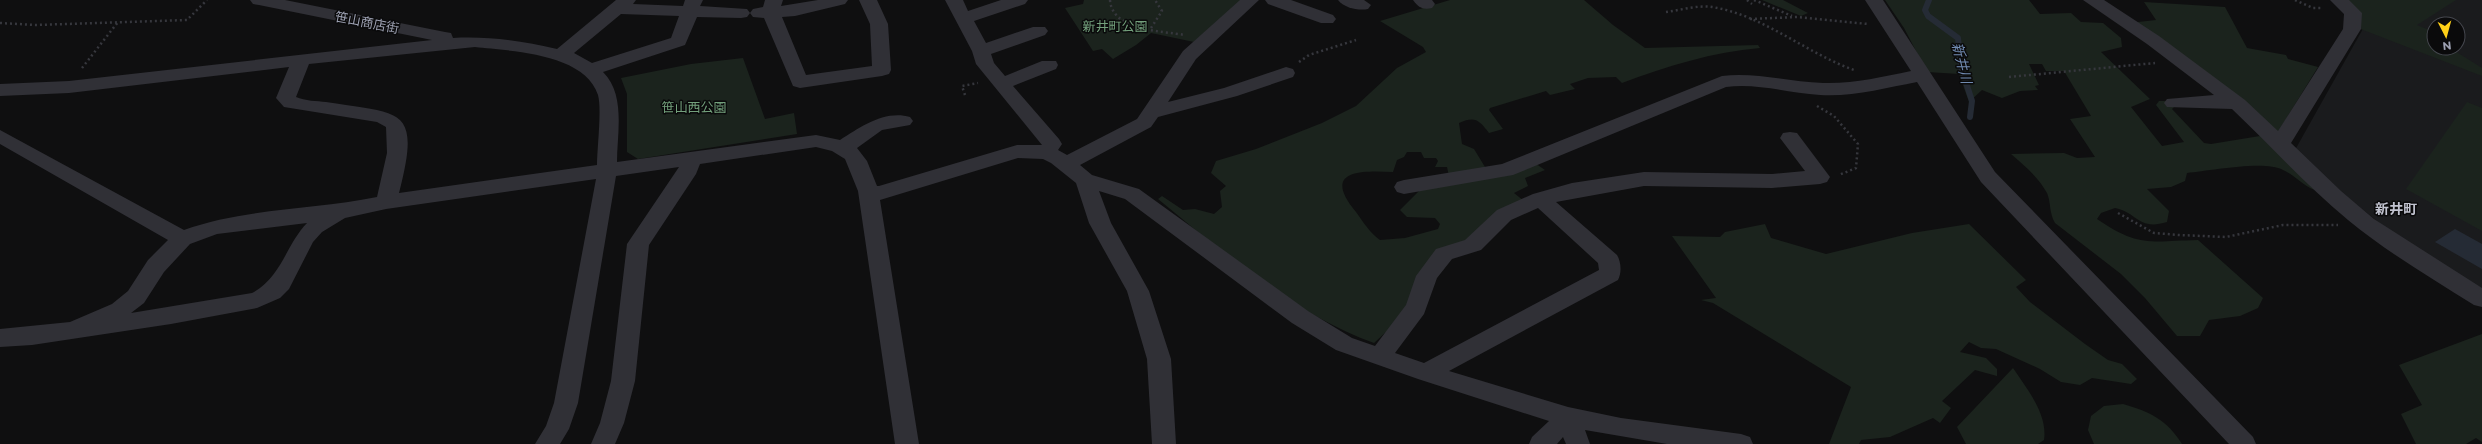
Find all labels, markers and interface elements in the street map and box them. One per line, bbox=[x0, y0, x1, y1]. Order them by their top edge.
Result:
street label: 笹山商店街 bbox=[334, 8, 400, 36]
north arrow bbox=[2426, 16, 2466, 56]
park label: 新井町公園 bbox=[1082, 18, 1148, 34]
text: N bbox=[2442, 39, 2452, 53]
water label: 新井川 bbox=[1948, 40, 1976, 87]
park label: 笹山西公園 bbox=[661, 99, 727, 115]
district label: 新井町 bbox=[2375, 200, 2417, 218]

